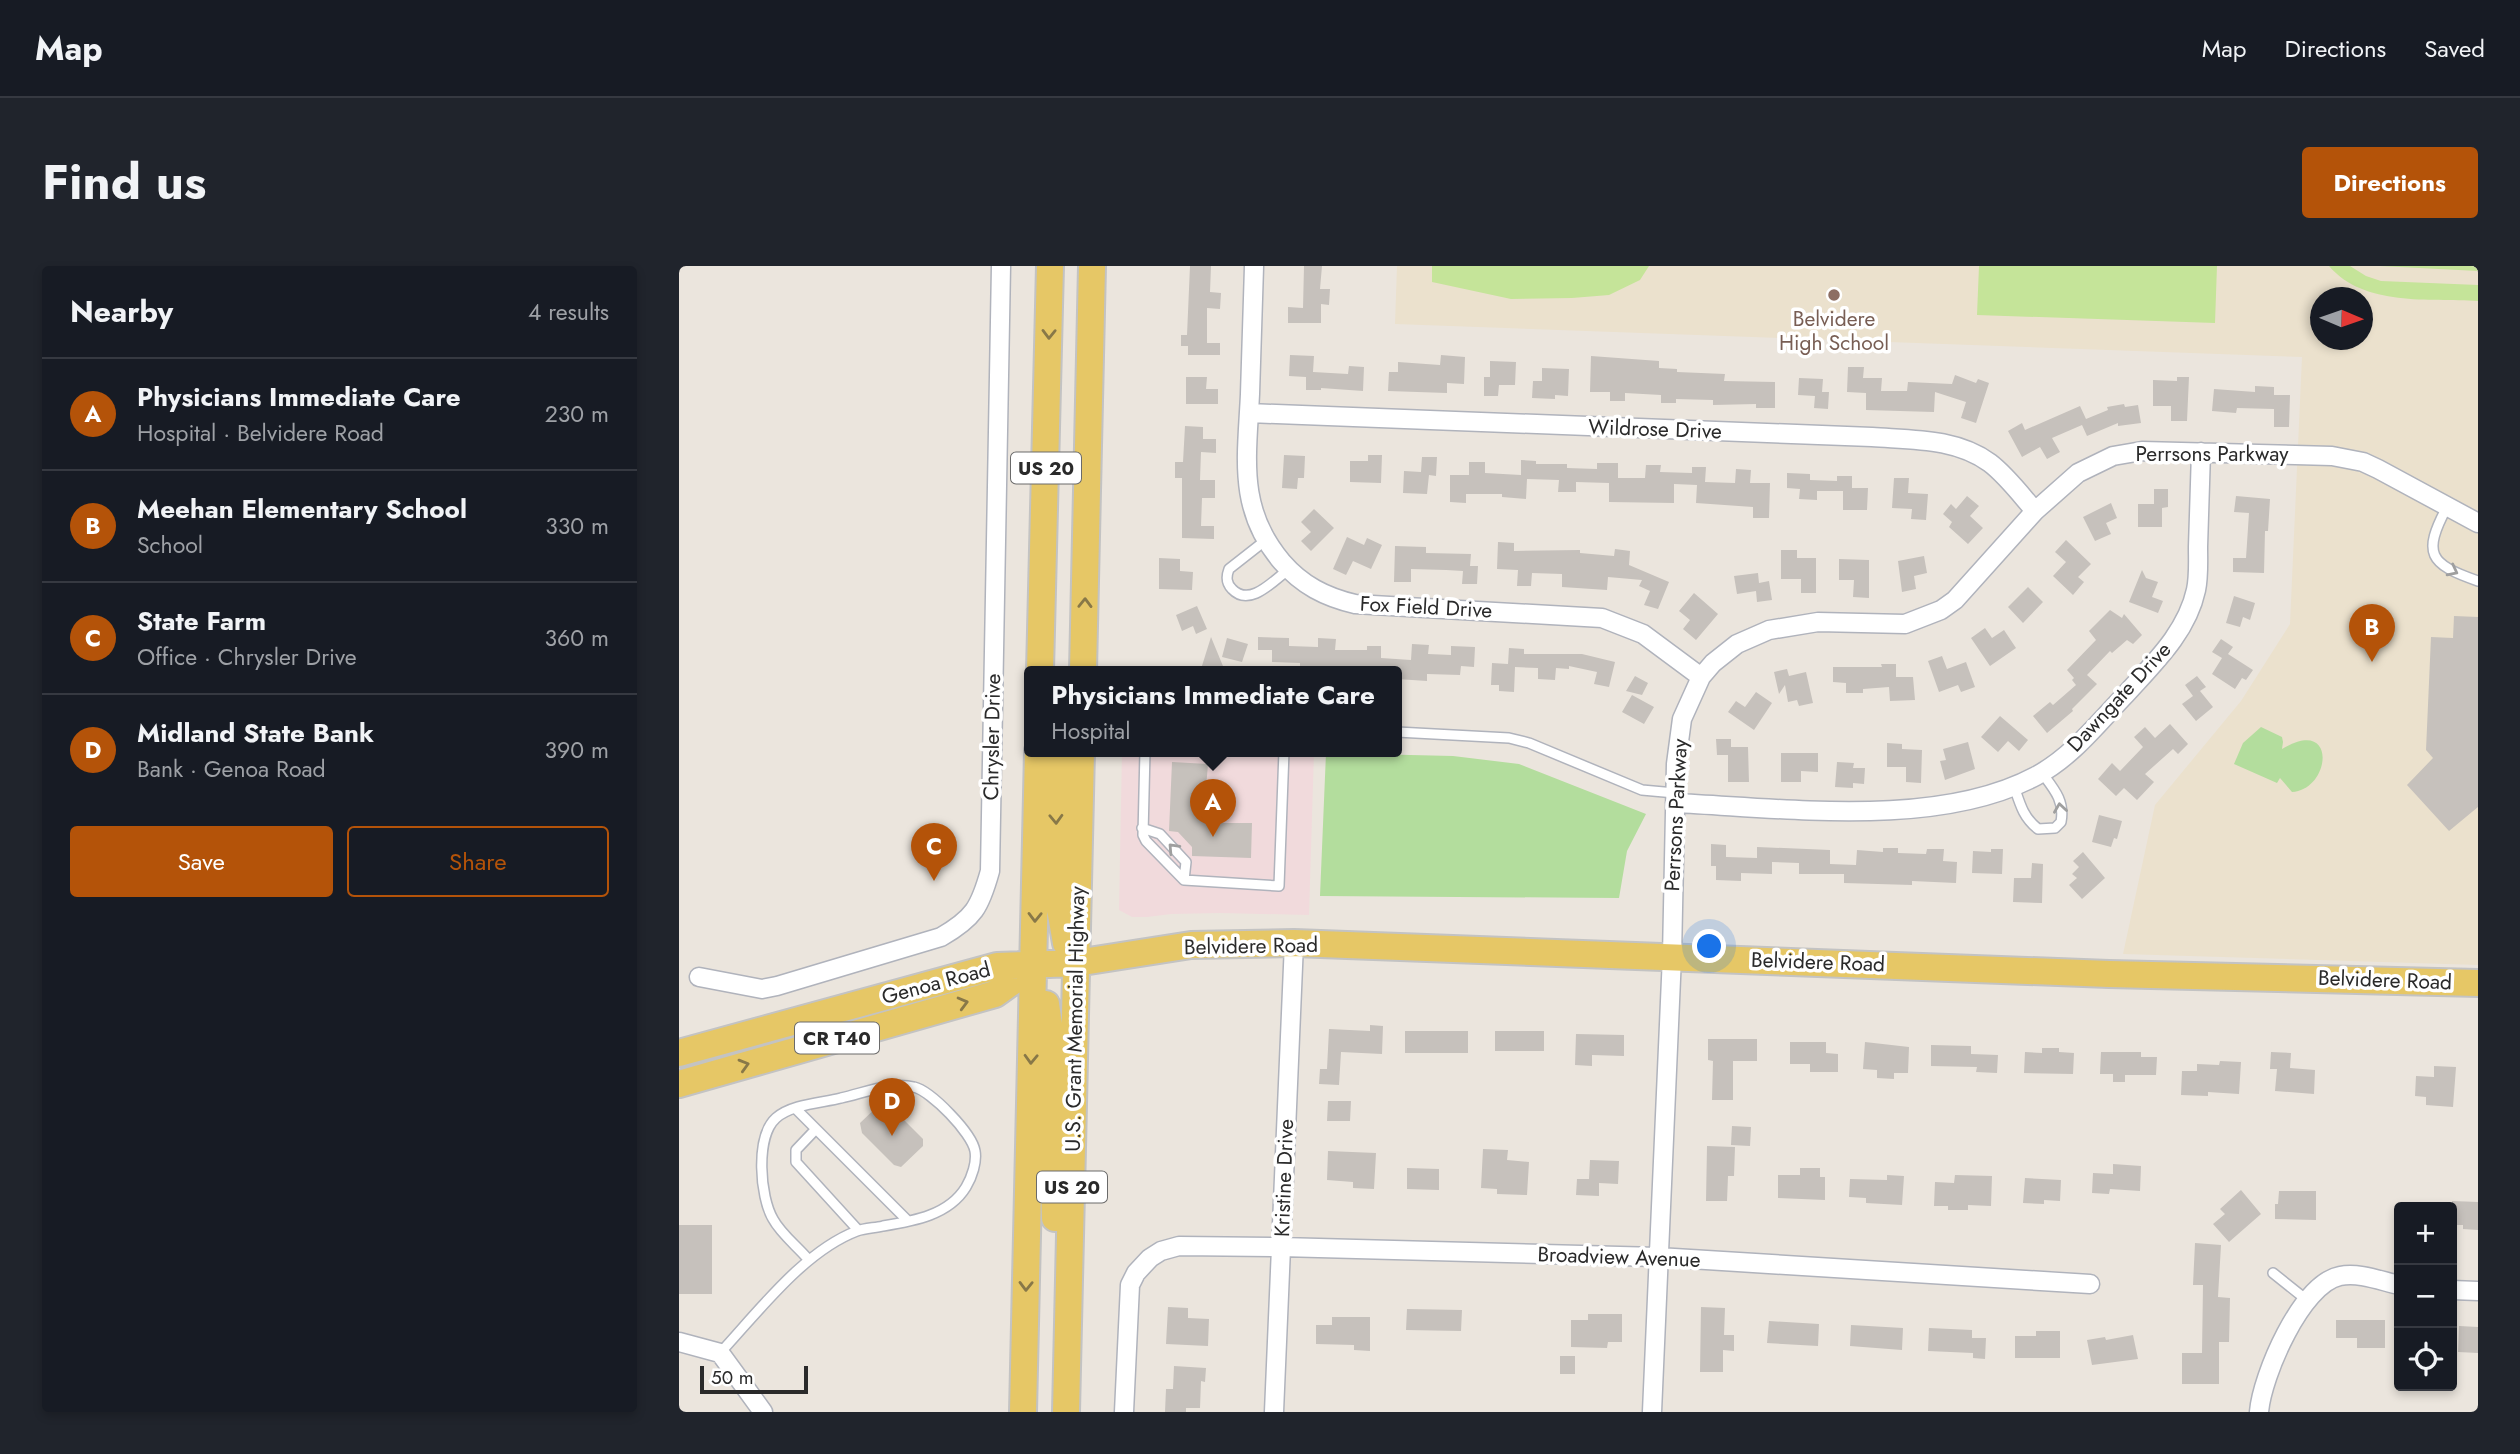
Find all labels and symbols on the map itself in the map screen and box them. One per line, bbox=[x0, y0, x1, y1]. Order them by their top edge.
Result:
marker: Belvidere High School bbox=[1826, 287, 1842, 303]
north arrow bbox=[2310, 287, 2373, 350]
place label: Belvidere High School bbox=[1779, 304, 1889, 358]
one-way arrow bbox=[1041, 329, 1056, 340]
street label: Wildrose Drive bbox=[1588, 412, 1722, 446]
street label: Perrsons Parkway bbox=[2135, 439, 2289, 469]
road number: US 20 bbox=[1011, 452, 1081, 484]
one-way arrow bbox=[2445, 562, 2458, 576]
street label: Fox Field Drive bbox=[1359, 589, 1493, 625]
one-way arrow bbox=[1077, 597, 1092, 608]
pin: B bbox=[2349, 604, 2395, 662]
street label: Dawngate Drive bbox=[2060, 635, 2178, 759]
street label: Chrysler Drive bbox=[976, 673, 1008, 801]
street label: Perrsons Parkway bbox=[1657, 737, 1695, 892]
pin: A bbox=[1190, 779, 1236, 837]
one-way arrow bbox=[2053, 802, 2068, 814]
one-way arrow bbox=[1049, 814, 1064, 825]
pin: C bbox=[911, 823, 957, 881]
one-way arrow bbox=[1169, 843, 1181, 856]
street label: U.S. Grant Memorial Highway bbox=[1058, 885, 1092, 1152]
one-way arrow bbox=[1027, 912, 1042, 923]
your location bbox=[1692, 929, 1726, 963]
street label: Belvidere Road bbox=[1184, 930, 1318, 962]
street label: Belvidere Road bbox=[1750, 945, 1886, 979]
street label: Genoa Road bbox=[878, 954, 994, 1012]
street label: Belvidere Road bbox=[2317, 963, 2453, 997]
one-way arrow bbox=[957, 997, 969, 1011]
road number: CR T40 bbox=[795, 1023, 879, 1054]
one-way arrow bbox=[1023, 1054, 1038, 1065]
one-way arrow bbox=[738, 1058, 750, 1073]
pin: D bbox=[869, 1078, 915, 1136]
street label: Kristine Drive bbox=[1267, 1118, 1301, 1238]
road number: US 20 bbox=[1037, 1172, 1107, 1203]
street label: Broadview Avenue bbox=[1537, 1239, 1701, 1275]
one-way arrow bbox=[1018, 1281, 1033, 1292]
scale bar bbox=[700, 1363, 809, 1395]

